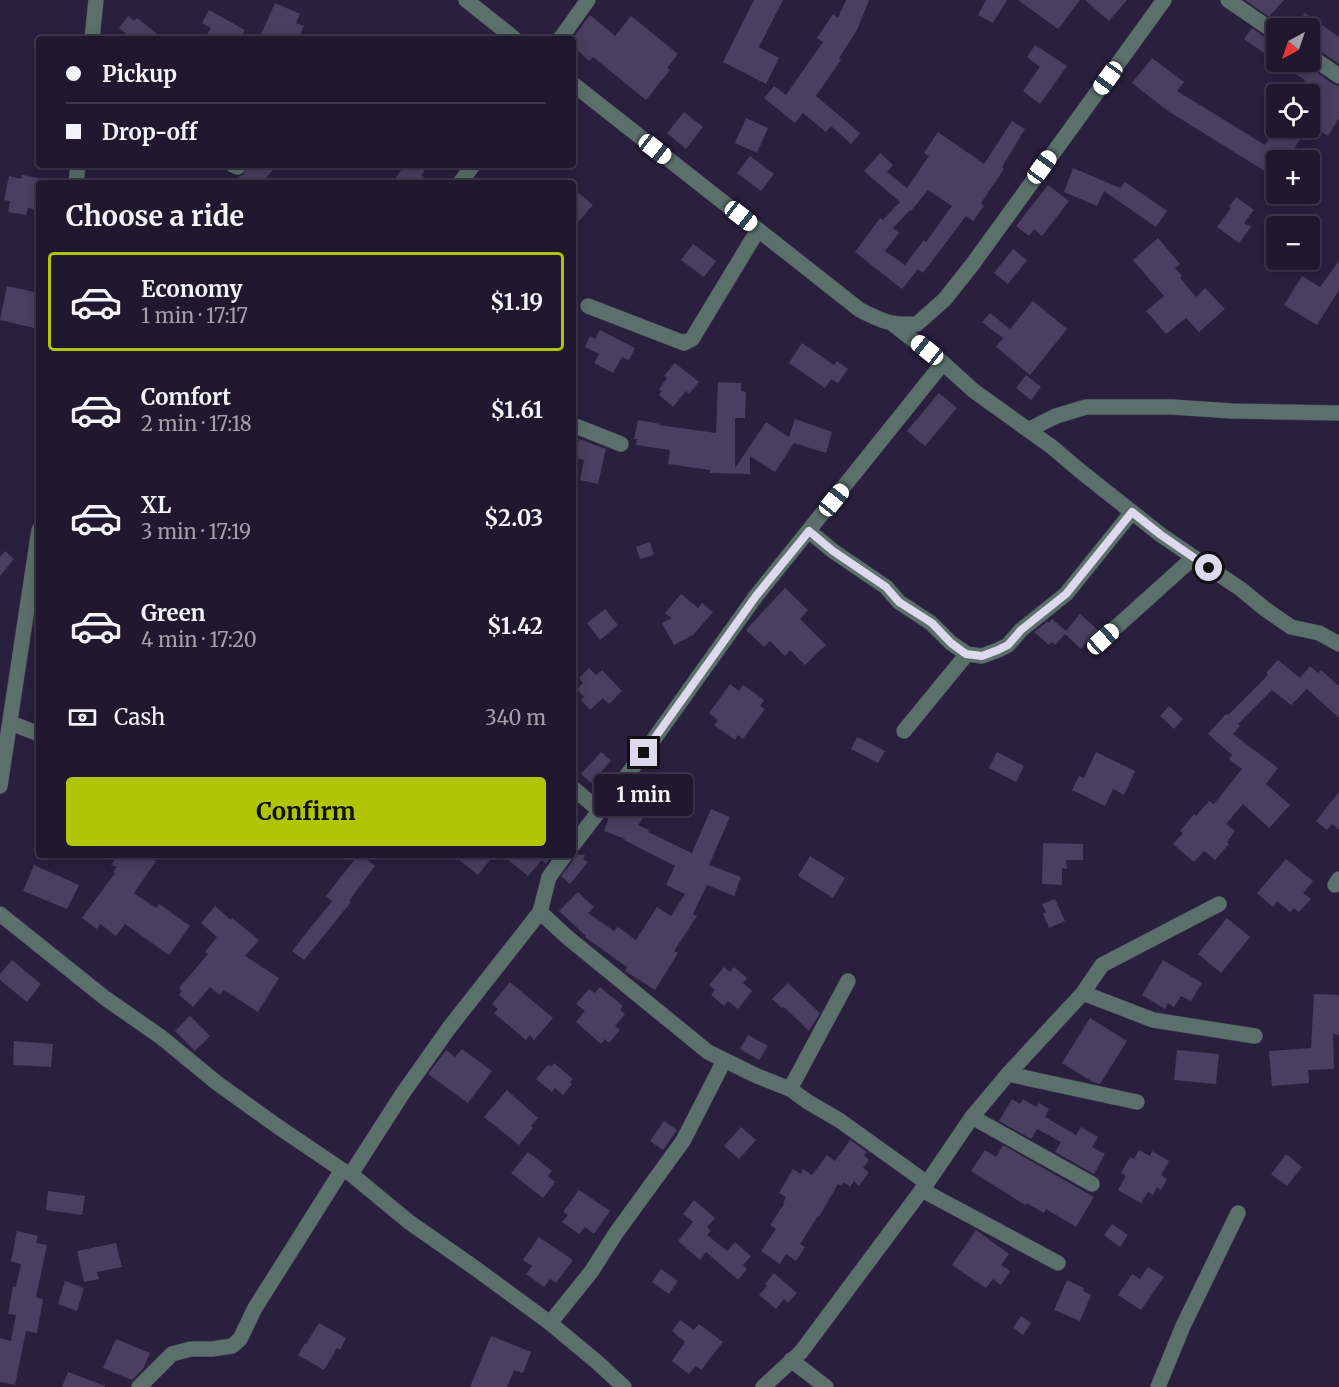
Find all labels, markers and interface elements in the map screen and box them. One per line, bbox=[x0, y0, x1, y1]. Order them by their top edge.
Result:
north arrow bbox=[1266, 18, 1320, 72]
map controls bbox=[1266, 18, 1320, 270]
car bbox=[1090, 58, 1126, 98]
text: Pickup bbox=[102, 60, 177, 88]
button: locate bbox=[1266, 84, 1320, 138]
text: Drop-off bbox=[102, 118, 197, 146]
car bbox=[635, 131, 675, 167]
car bbox=[1024, 147, 1060, 187]
button: + bbox=[1266, 150, 1320, 204]
car bbox=[721, 198, 761, 234]
text: Choose a ride bbox=[66, 199, 244, 233]
button: − bbox=[1266, 216, 1320, 270]
icon: car bbox=[69, 275, 123, 329]
text: Economy bbox=[141, 275, 242, 303]
text: $1.19 bbox=[490, 288, 543, 316]
text: 1 min · 17:17 bbox=[141, 303, 248, 328]
car bbox=[907, 332, 947, 368]
icon: car bbox=[69, 383, 123, 437]
text: Comfort bbox=[141, 383, 231, 411]
text: $1.61 bbox=[491, 396, 543, 424]
text: 2 min · 17:18 bbox=[141, 411, 252, 436]
car bbox=[816, 480, 852, 520]
icon: car bbox=[69, 491, 123, 545]
text: XL bbox=[141, 491, 171, 519]
text: $2.03 bbox=[484, 504, 543, 532]
text: 3 min · 17:19 bbox=[141, 519, 251, 544]
route start bbox=[1195, 554, 1222, 581]
icon: car bbox=[69, 599, 123, 653]
text: Green bbox=[141, 599, 205, 627]
text: $1.42 bbox=[487, 612, 543, 640]
car bbox=[1084, 620, 1122, 658]
text: 4 min · 17:20 bbox=[141, 627, 257, 652]
icon: cash bbox=[66, 701, 99, 734]
text: Cash bbox=[114, 703, 165, 731]
text: 340 m bbox=[485, 705, 546, 730]
route end bbox=[630, 739, 657, 766]
callout: 1 min bbox=[594, 774, 694, 816]
button: Confirm bbox=[66, 777, 546, 846]
text: 1 min bbox=[616, 782, 671, 807]

